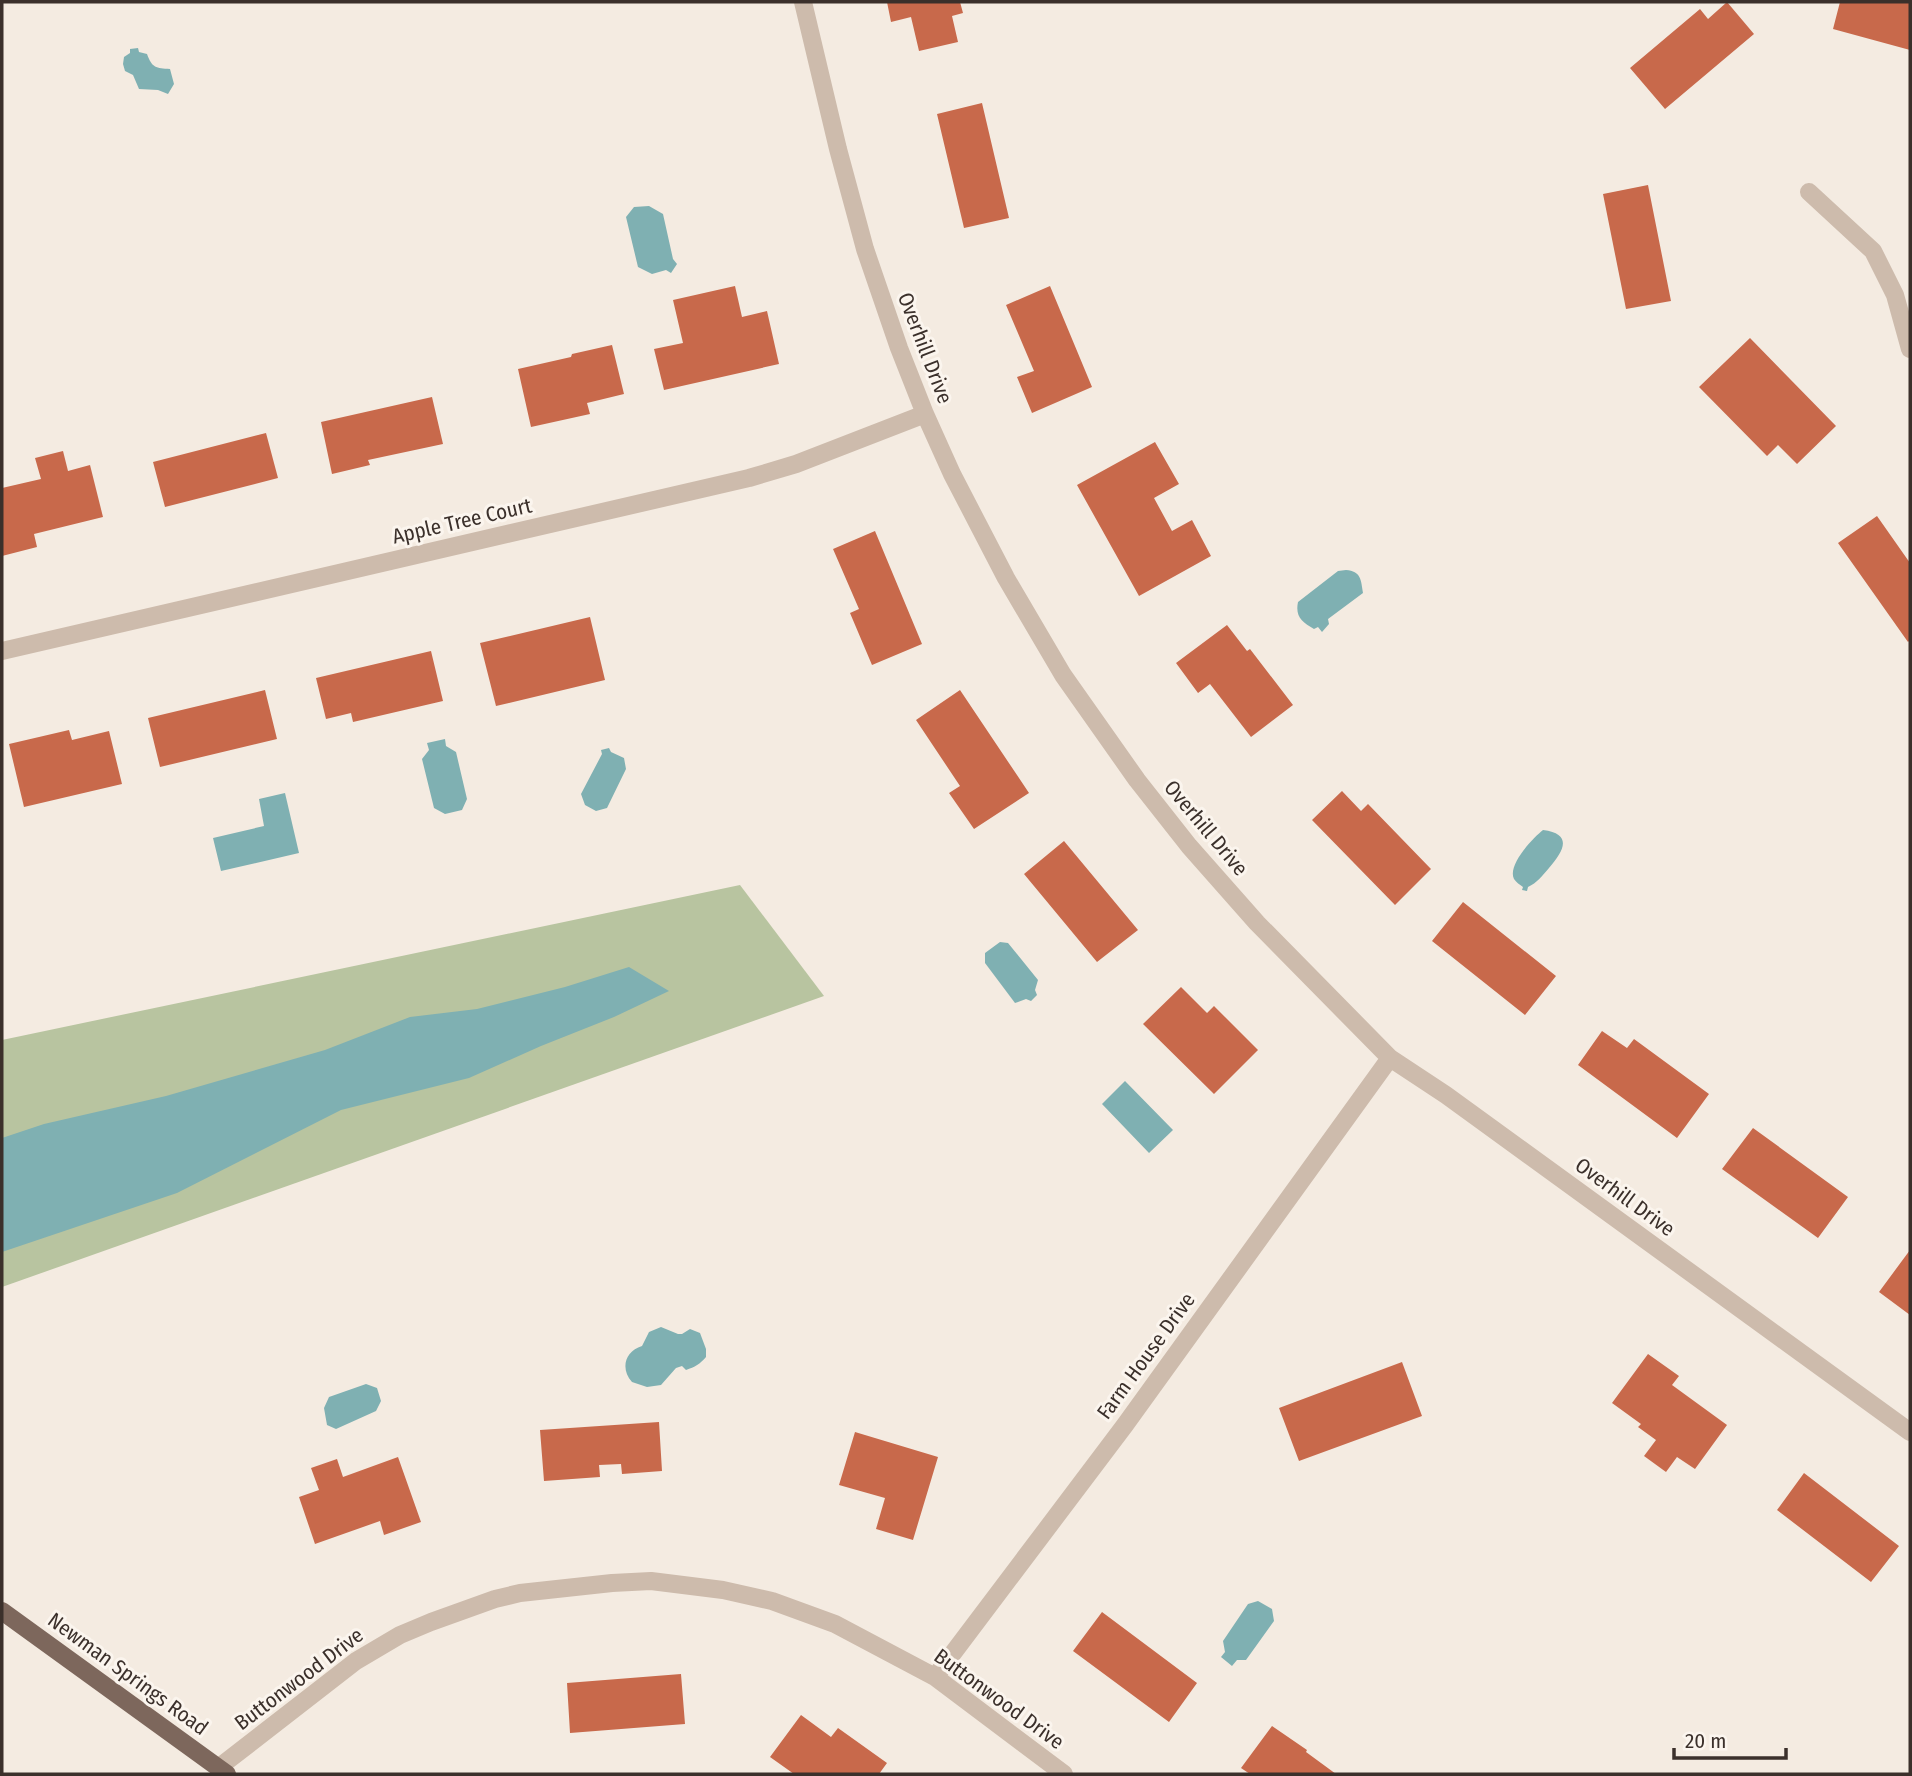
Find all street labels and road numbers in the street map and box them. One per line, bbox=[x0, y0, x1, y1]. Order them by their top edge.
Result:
street label: Overhill Drive bbox=[892, 289, 958, 407]
street label: Apple Tree Court bbox=[390, 492, 534, 550]
street label: Overhill Drive bbox=[1158, 775, 1254, 881]
street label: Overhill Drive bbox=[1570, 1152, 1680, 1242]
street label: Farm House Drive bbox=[1091, 1288, 1201, 1424]
street label: Newman Springs Road bbox=[43, 1607, 213, 1741]
street label: Buttonwood Drive bbox=[229, 1622, 369, 1736]
street label: Buttonwood Drive bbox=[929, 1643, 1069, 1755]

